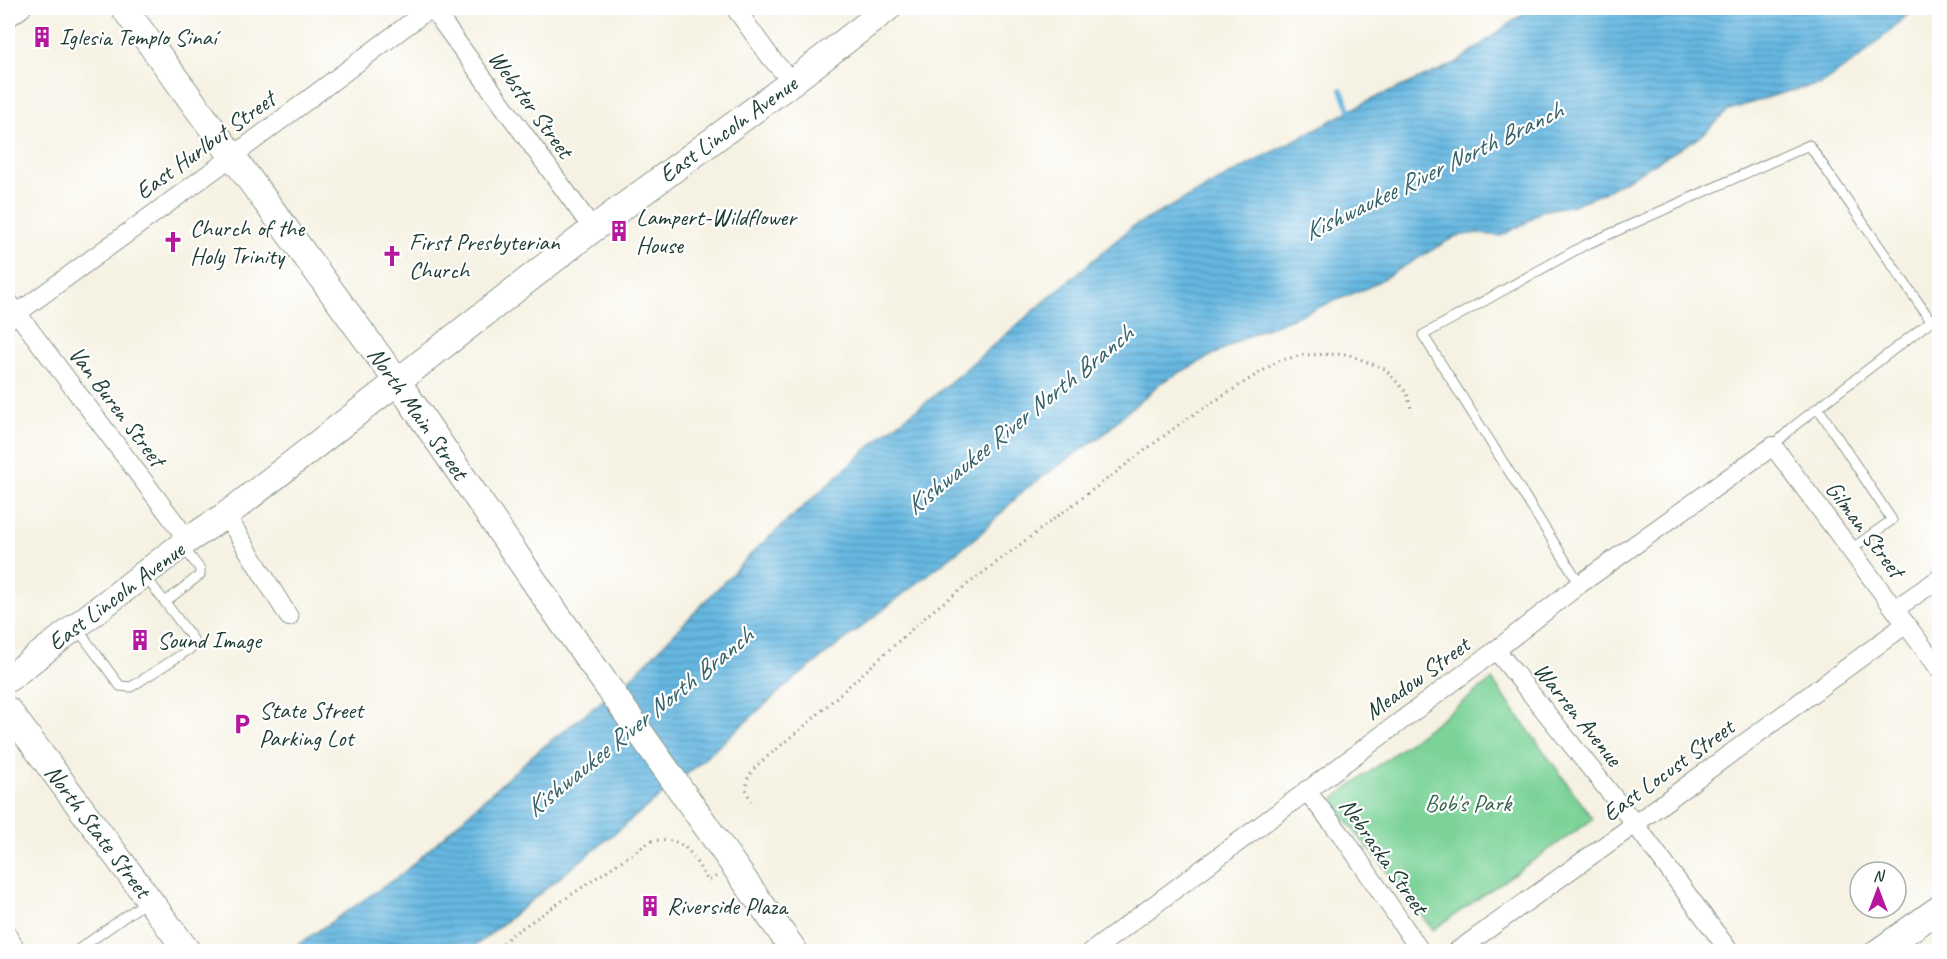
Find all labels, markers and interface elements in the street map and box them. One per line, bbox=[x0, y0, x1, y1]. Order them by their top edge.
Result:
place label: Iglesia Templo Sinaí bbox=[59, 22, 221, 52]
building icon: Iglesia Templo Sinaí bbox=[30, 25, 54, 49]
street label: Webster Street bbox=[482, 44, 581, 165]
street label: East Lincoln Avenue bbox=[653, 68, 805, 189]
street label: East Hurlbut Street bbox=[129, 82, 283, 206]
water label: Kishwaukee River North Branch bbox=[1298, 93, 1570, 248]
place label: Lampert-Wildflower House bbox=[636, 202, 798, 260]
place label: Church of the Holy Trinity bbox=[190, 213, 306, 271]
building icon: Lampert-Wildflower House bbox=[607, 219, 631, 243]
place label: First Presbyterian Church bbox=[409, 227, 561, 285]
church icon: Church of the Holy Trinity bbox=[161, 230, 185, 254]
church icon: First Presbyterian Church bbox=[380, 244, 404, 268]
water label: Kishwaukee River North Branch bbox=[898, 317, 1141, 522]
street label: Van Buren Street bbox=[62, 340, 174, 475]
street label: North Main Street bbox=[361, 341, 476, 487]
street label: Gilman Street bbox=[1819, 475, 1913, 586]
street label: East Lincoln Avenue bbox=[42, 534, 192, 657]
water label: Kishwaukee River North Branch bbox=[518, 619, 761, 824]
place label: Sound Image bbox=[157, 625, 263, 655]
building icon: Sound Image bbox=[128, 628, 152, 652]
street label: Meadow Street bbox=[1359, 629, 1477, 726]
street label: Warren Avenue bbox=[1527, 656, 1630, 774]
place label: State Street Parking Lot bbox=[259, 695, 365, 753]
street label: East Locust Street bbox=[1596, 711, 1741, 828]
parking icon: State Street Parking Lot bbox=[230, 712, 254, 736]
street label: North State Street bbox=[38, 758, 159, 905]
park label: Bob's Park bbox=[1425, 788, 1513, 818]
street label: Nebraska Street bbox=[1333, 792, 1436, 922]
north arrow bbox=[1848, 860, 1908, 920]
text: N bbox=[1873, 866, 1886, 886]
place label: Riverside Plaza bbox=[667, 891, 789, 921]
building icon: Riverside Plaza bbox=[638, 894, 662, 918]

